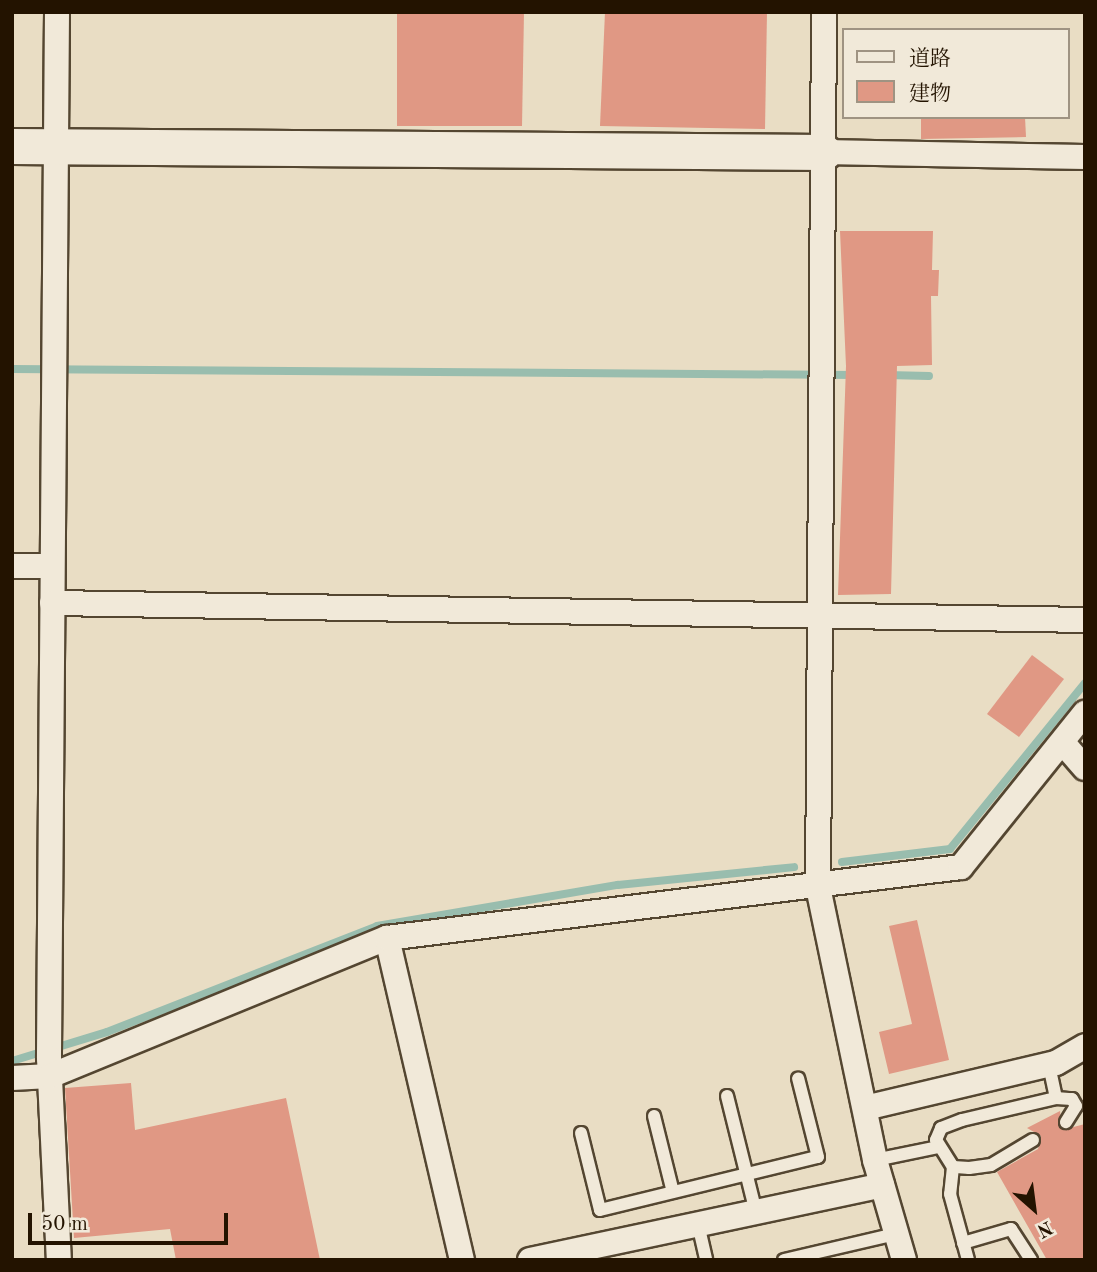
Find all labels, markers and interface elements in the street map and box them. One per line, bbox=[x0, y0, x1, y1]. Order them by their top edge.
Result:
legend bbox=[842, 28, 1069, 119]
text: 道路 bbox=[909, 49, 951, 70]
text: 建物 bbox=[909, 84, 951, 105]
north arrow bbox=[999, 1174, 1069, 1244]
scale bar bbox=[32, 1198, 231, 1242]
text: 50 m bbox=[41, 1214, 88, 1235]
text: N bbox=[1033, 1216, 1055, 1240]

